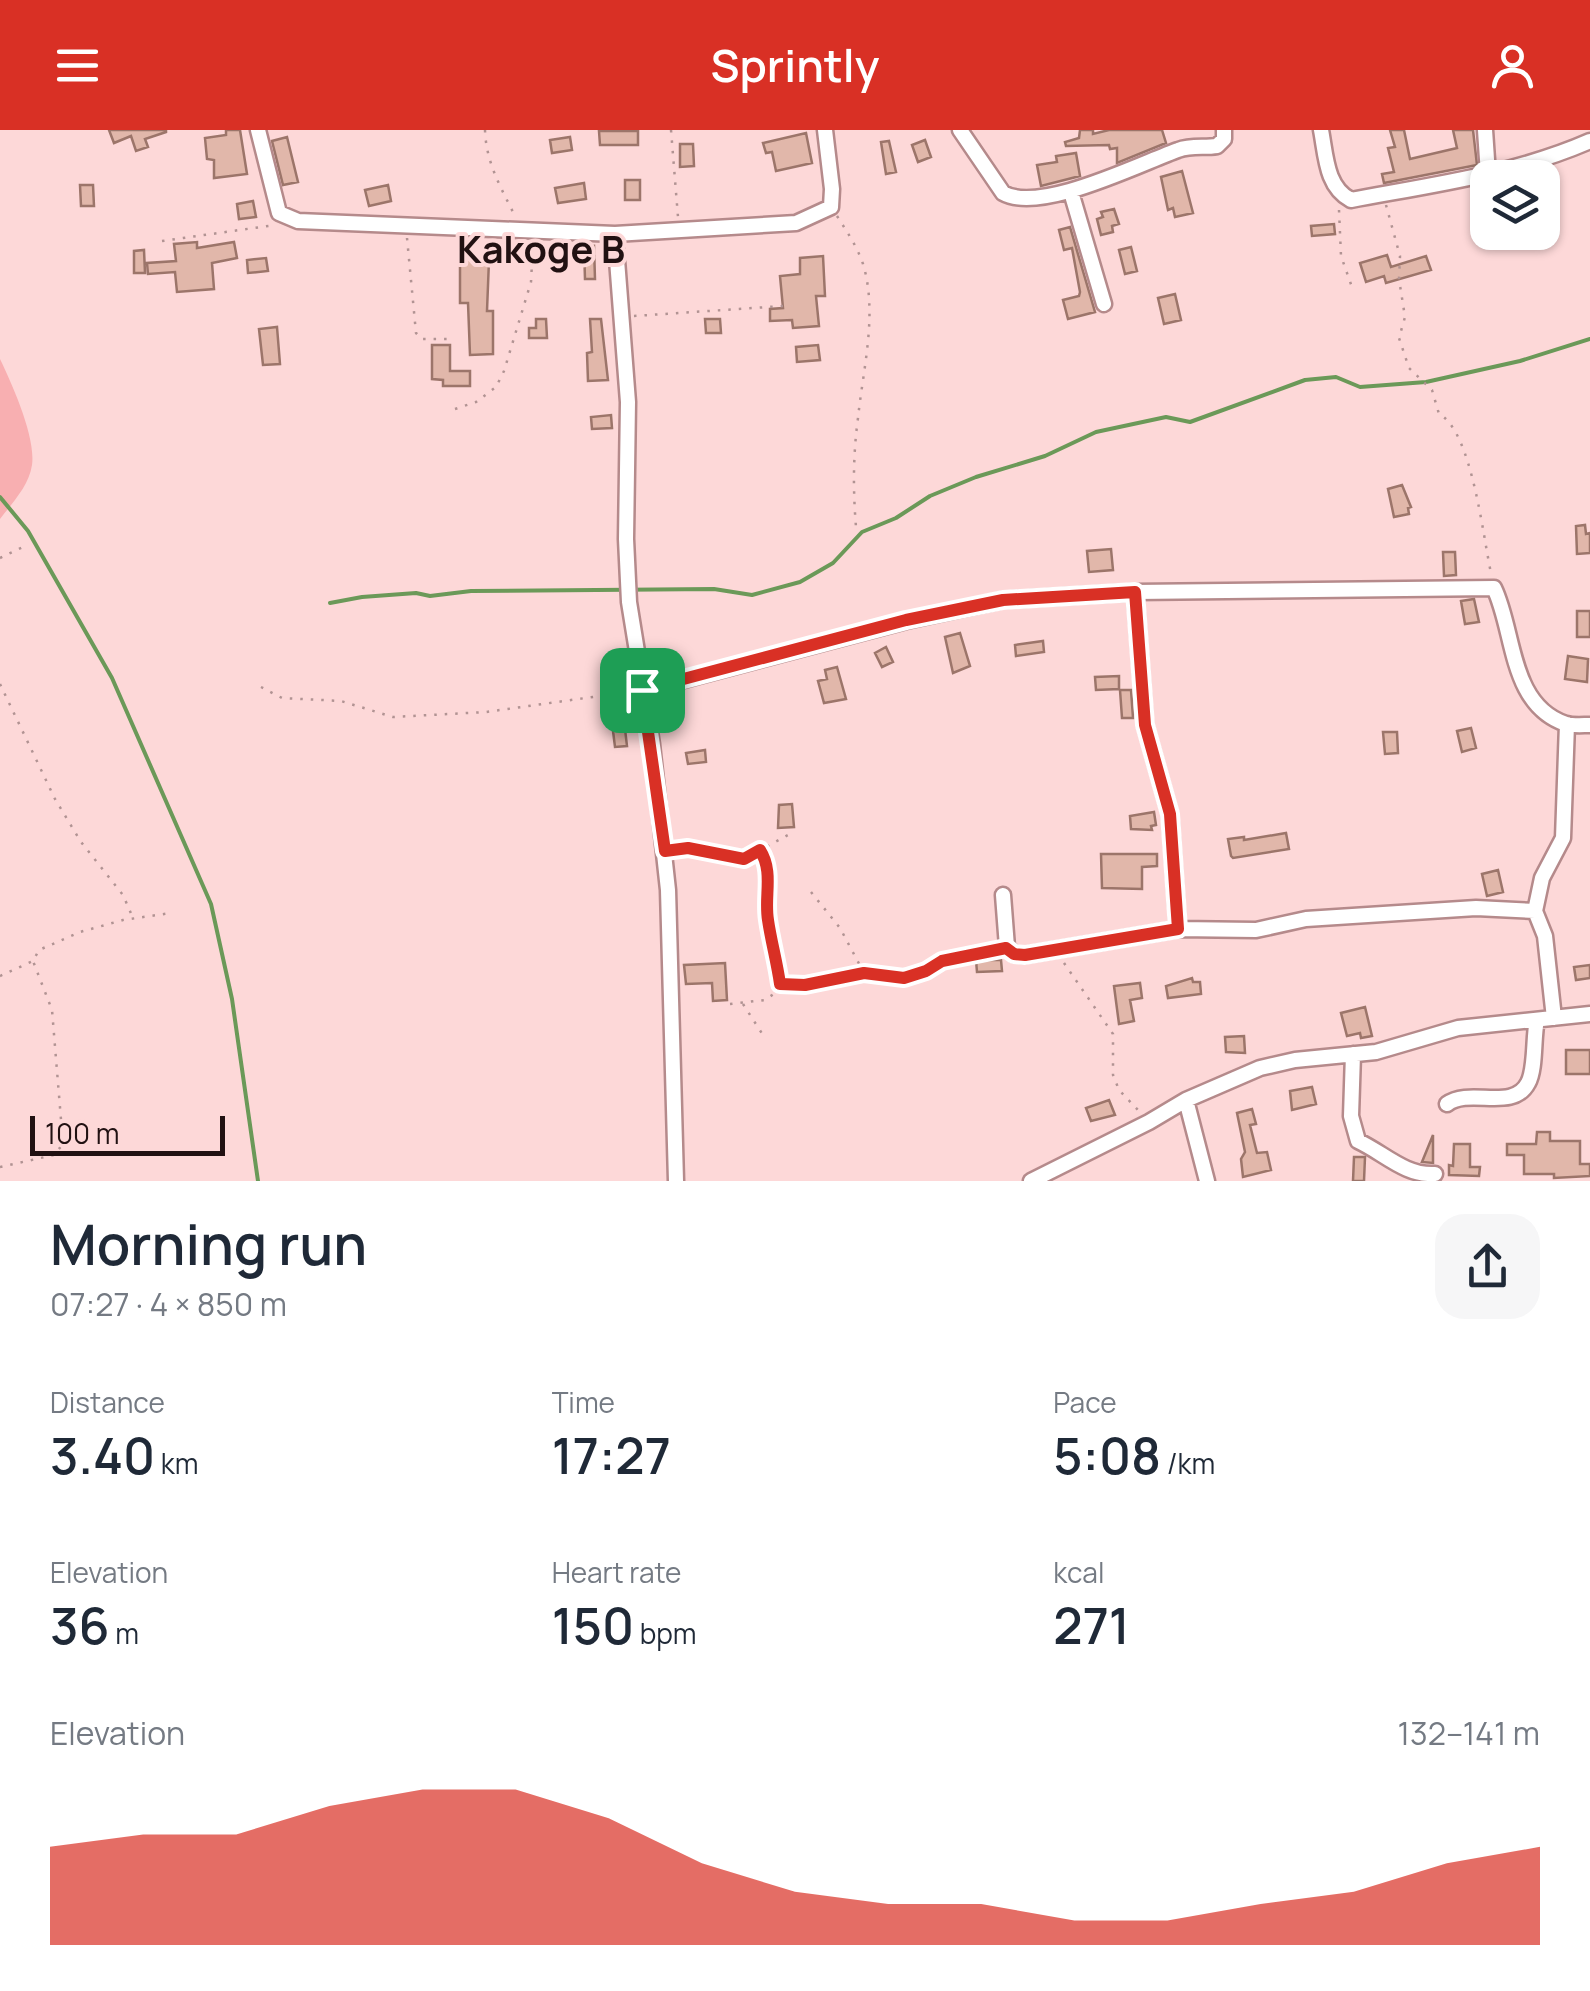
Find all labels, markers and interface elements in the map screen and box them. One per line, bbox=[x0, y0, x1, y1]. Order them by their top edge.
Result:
text: Sprintly bbox=[711, 34, 879, 96]
icon: menu bbox=[50, 38, 105, 93]
icon: person bbox=[1485, 38, 1540, 93]
map controls bbox=[1470, 160, 1560, 250]
button: layers bbox=[1470, 160, 1560, 250]
district label: Kakoge B bbox=[457, 222, 625, 274]
pin bbox=[600, 648, 685, 733]
icon: arrive bbox=[615, 663, 670, 718]
scale bar bbox=[30, 1111, 225, 1156]
text: 100 m bbox=[45, 1114, 119, 1152]
text: Morning run bbox=[50, 1206, 367, 1282]
button: share bbox=[1435, 1214, 1540, 1319]
text: 07:27 · 4 × 850 m bbox=[50, 1282, 287, 1326]
text: Distance bbox=[50, 1383, 165, 1421]
text: Time bbox=[552, 1383, 615, 1421]
text: Pace bbox=[1053, 1383, 1117, 1421]
text: 3.40 bbox=[50, 1421, 155, 1489]
text: 17:27 bbox=[552, 1421, 671, 1489]
text: 5:08 bbox=[1053, 1421, 1161, 1489]
text: km bbox=[155, 1444, 198, 1482]
text: /km bbox=[1161, 1444, 1215, 1482]
text: Elevation bbox=[50, 1553, 168, 1591]
text: Heart rate bbox=[552, 1553, 681, 1591]
text: kcal bbox=[1053, 1553, 1104, 1591]
text: 36 bbox=[50, 1591, 110, 1659]
text: 150 bbox=[552, 1591, 634, 1659]
text: 271 bbox=[1053, 1591, 1130, 1659]
text: m bbox=[110, 1614, 139, 1652]
text: bpm bbox=[634, 1614, 697, 1652]
text: Elevation bbox=[50, 1711, 185, 1755]
text: 132–141 m bbox=[1398, 1711, 1540, 1755]

